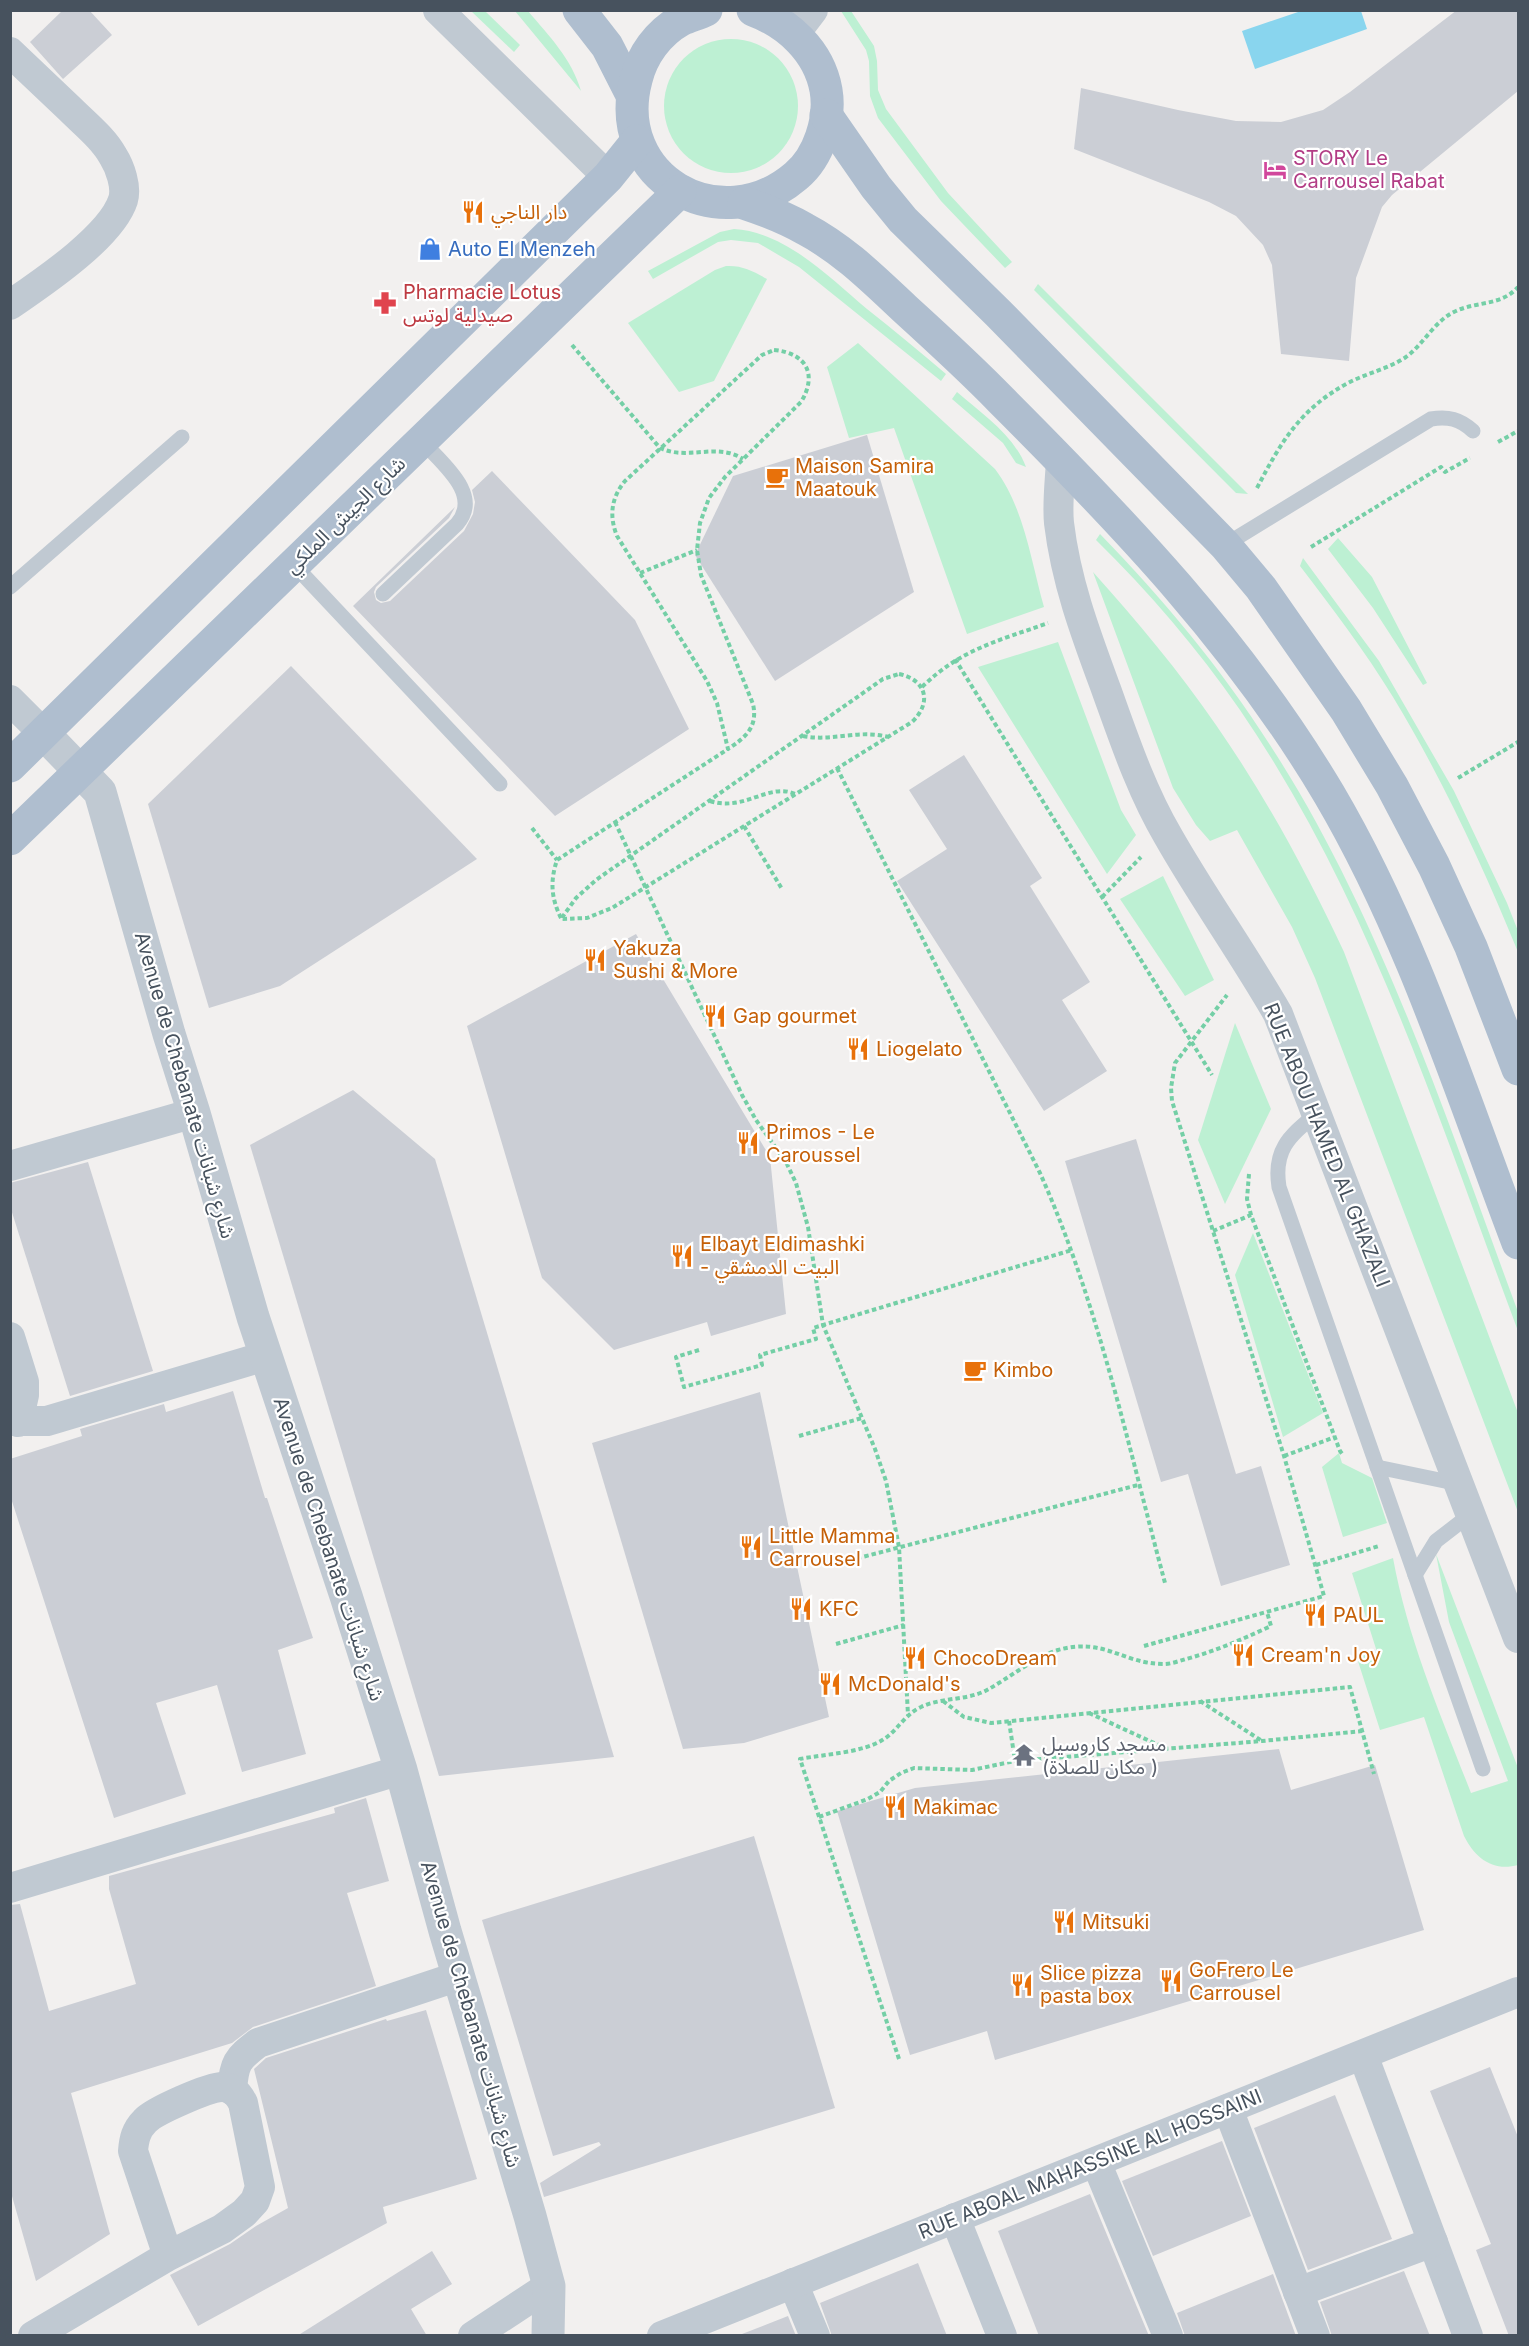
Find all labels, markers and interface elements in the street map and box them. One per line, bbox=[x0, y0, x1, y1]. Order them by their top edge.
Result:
place label: STORY Le Carrousel Rabat bbox=[1293, 146, 1445, 193]
hotel icon: STORY Le Carrousel Rabat bbox=[1262, 157, 1288, 183]
restaurant icon: دار الناجي bbox=[460, 199, 486, 225]
place label: دار الناجي bbox=[491, 200, 567, 228]
shop icon: Auto El Menzeh bbox=[417, 236, 443, 262]
place label: Auto El Menzeh bbox=[448, 237, 596, 261]
place label: Pharmacie Lotus صيدلية لوتس bbox=[403, 280, 561, 327]
pharmacy icon: Pharmacie Lotus صيدلية لوتس bbox=[372, 290, 398, 316]
street label: شارع الجيش الملكي bbox=[280, 451, 413, 581]
place label: Maison Samira Maatouk bbox=[795, 454, 934, 501]
cafe icon: Maison Samira Maatouk bbox=[764, 464, 790, 490]
street label: Avenue de Chebanate شارع شبانات bbox=[127, 929, 240, 1242]
place label: Yakuza Sushi & More bbox=[613, 936, 738, 983]
restaurant icon: Yakuza Sushi & More bbox=[582, 947, 608, 973]
street label: RUE ABOU HAMED AL GHAZALI bbox=[1259, 999, 1395, 1291]
restaurant icon: Gap gourmet bbox=[702, 1003, 728, 1029]
place label: Gap gourmet bbox=[733, 1004, 857, 1028]
restaurant icon: Liogelato bbox=[845, 1036, 871, 1062]
place label: Liogelato bbox=[876, 1037, 962, 1061]
place label: Primos - Le Caroussel bbox=[766, 1120, 875, 1167]
restaurant icon: Primos - Le Caroussel bbox=[735, 1130, 761, 1156]
place label: Elbayt Eldimashki - البيت الدمشقي bbox=[700, 1232, 865, 1283]
restaurant icon: Elbayt Eldimashki - البيت الدمشقي bbox=[669, 1243, 695, 1269]
cafe icon: Kimbo bbox=[962, 1357, 988, 1383]
place label: Kimbo bbox=[993, 1358, 1053, 1382]
street label: Avenue de Chebanate شارع شبانات bbox=[266, 1394, 390, 1705]
place label: Little Mamma Carrousel bbox=[769, 1524, 895, 1571]
restaurant icon: Little Mamma Carrousel bbox=[738, 1534, 764, 1560]
restaurant icon: KFC bbox=[788, 1596, 814, 1622]
place label: KFC bbox=[819, 1597, 859, 1621]
restaurant icon: PAUL bbox=[1302, 1602, 1328, 1628]
place label: PAUL bbox=[1333, 1603, 1384, 1627]
restaurant icon: Cream'n Joy bbox=[1230, 1642, 1256, 1668]
place label: Cream'n Joy bbox=[1261, 1643, 1381, 1667]
restaurant icon: ChocoDream bbox=[902, 1645, 928, 1671]
place label: ChocoDream bbox=[933, 1646, 1057, 1670]
restaurant icon: McDonald's bbox=[817, 1671, 843, 1697]
place label: McDonald's bbox=[848, 1672, 961, 1696]
place label: مسجد كاروسيل (مكان للصلاة ) bbox=[1042, 1732, 1167, 1779]
temple icon: مسجد كاروسيل (مكان للصلاة ) bbox=[1011, 1742, 1037, 1768]
restaurant icon: Makimac bbox=[882, 1794, 908, 1820]
place label: Makimac bbox=[913, 1795, 998, 1819]
street label: Avenue de Chebanate شارع شبانات bbox=[413, 1858, 526, 2171]
restaurant icon: Mitsuki bbox=[1051, 1909, 1077, 1935]
place label: Mitsuki bbox=[1082, 1910, 1149, 1934]
place label: GoFrero Le Carrousel bbox=[1189, 1958, 1294, 2005]
place label: Slice pizza pasta box bbox=[1040, 1961, 1142, 2008]
restaurant icon: GoFrero Le Carrousel bbox=[1158, 1968, 1184, 1994]
restaurant icon: Slice pizza pasta box bbox=[1009, 1972, 1035, 1998]
street label: RUE ABOAL MAHASSINE AL HOSSAINI bbox=[915, 2084, 1265, 2244]

